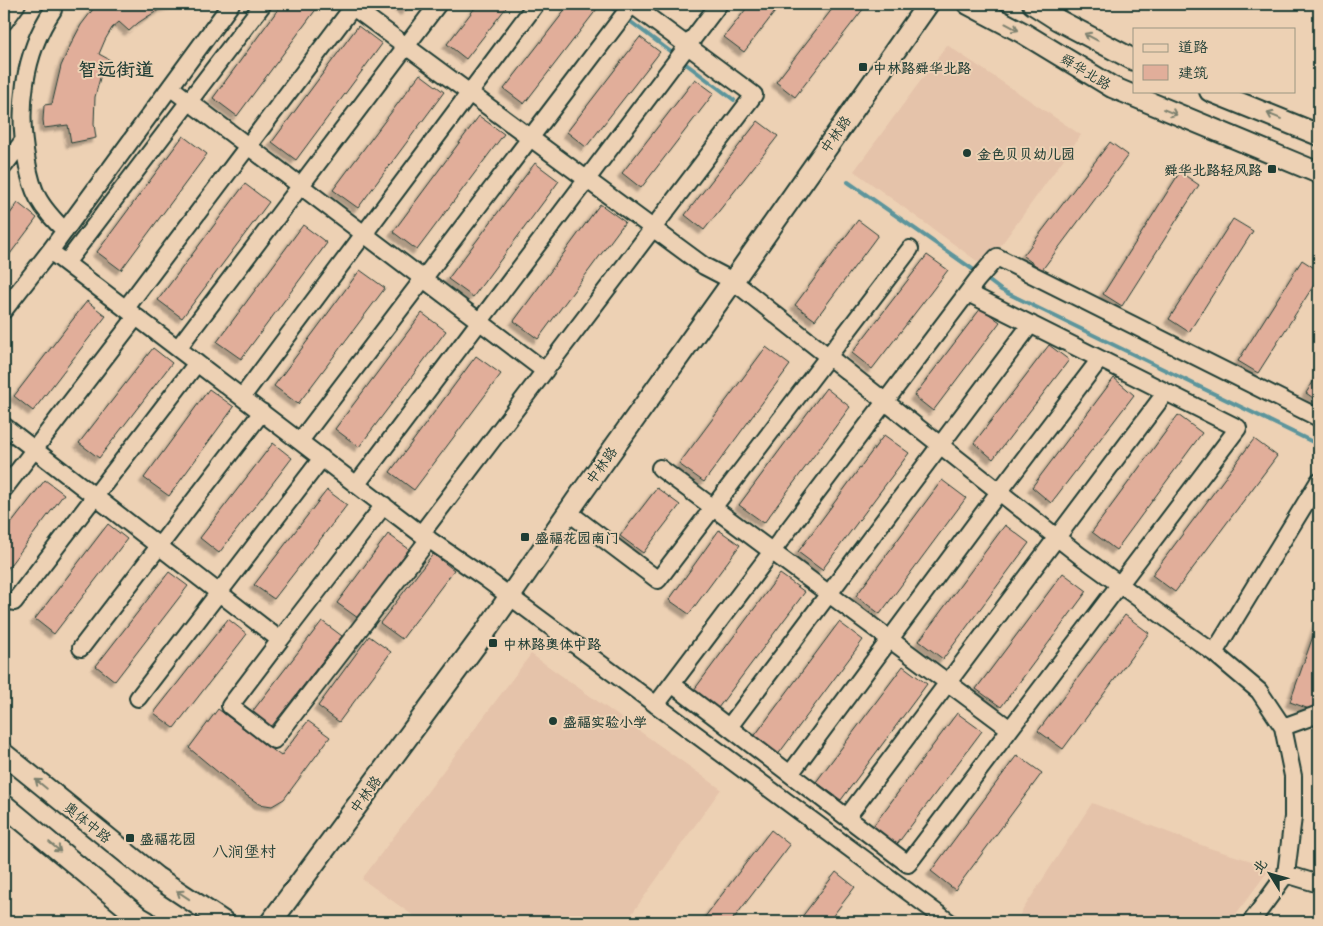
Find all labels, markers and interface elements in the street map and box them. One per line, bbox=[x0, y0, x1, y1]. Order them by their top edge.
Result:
one-way arrow bbox=[1004, 22, 1018, 32]
legend bbox=[1133, 28, 1296, 92]
one-way arrow bbox=[1084, 32, 1099, 41]
text: 道路 bbox=[1178, 34, 1208, 57]
street label: 舜华北路 bbox=[1057, 48, 1115, 94]
district label: 智远街道 bbox=[78, 54, 154, 82]
place label: 中林路舜华北路 bbox=[873, 57, 971, 78]
text: 建筑 bbox=[1178, 60, 1208, 83]
marker: 中林路舜华北路 bbox=[857, 61, 869, 73]
one-way arrow bbox=[1162, 107, 1177, 117]
street label: 中林路 bbox=[814, 111, 856, 157]
one-way arrow bbox=[1267, 111, 1282, 121]
place label: 金色贝贝幼儿园 bbox=[977, 143, 1075, 164]
marker: 金色贝贝幼儿园 bbox=[961, 147, 973, 159]
place label: 舜华北路轻风路 bbox=[1164, 159, 1262, 180]
marker: 舜华北路轻风路 bbox=[1266, 163, 1278, 175]
street label: 中林路 bbox=[580, 442, 622, 488]
place label: 盛福花园南门 bbox=[535, 527, 619, 548]
marker: 盛福花园南门 bbox=[519, 531, 531, 543]
place label: 中林路奥体中路 bbox=[503, 633, 601, 654]
marker: 中林路奥体中路 bbox=[487, 637, 499, 649]
place label: 盛福实验小学 bbox=[563, 711, 647, 732]
marker: 盛福实验小学 bbox=[547, 715, 559, 727]
street label: 中林路 bbox=[344, 771, 386, 817]
one-way arrow bbox=[35, 779, 48, 790]
street label: 奥体中路 bbox=[60, 796, 116, 848]
place label: 盛福花园 bbox=[140, 828, 196, 849]
marker: 盛福花园 bbox=[124, 832, 136, 844]
district label: 八涧堡村 bbox=[212, 838, 276, 862]
one-way arrow bbox=[48, 841, 61, 853]
north arrow bbox=[1246, 848, 1296, 898]
text: 北 bbox=[1247, 854, 1272, 878]
one-way arrow bbox=[176, 890, 190, 900]

